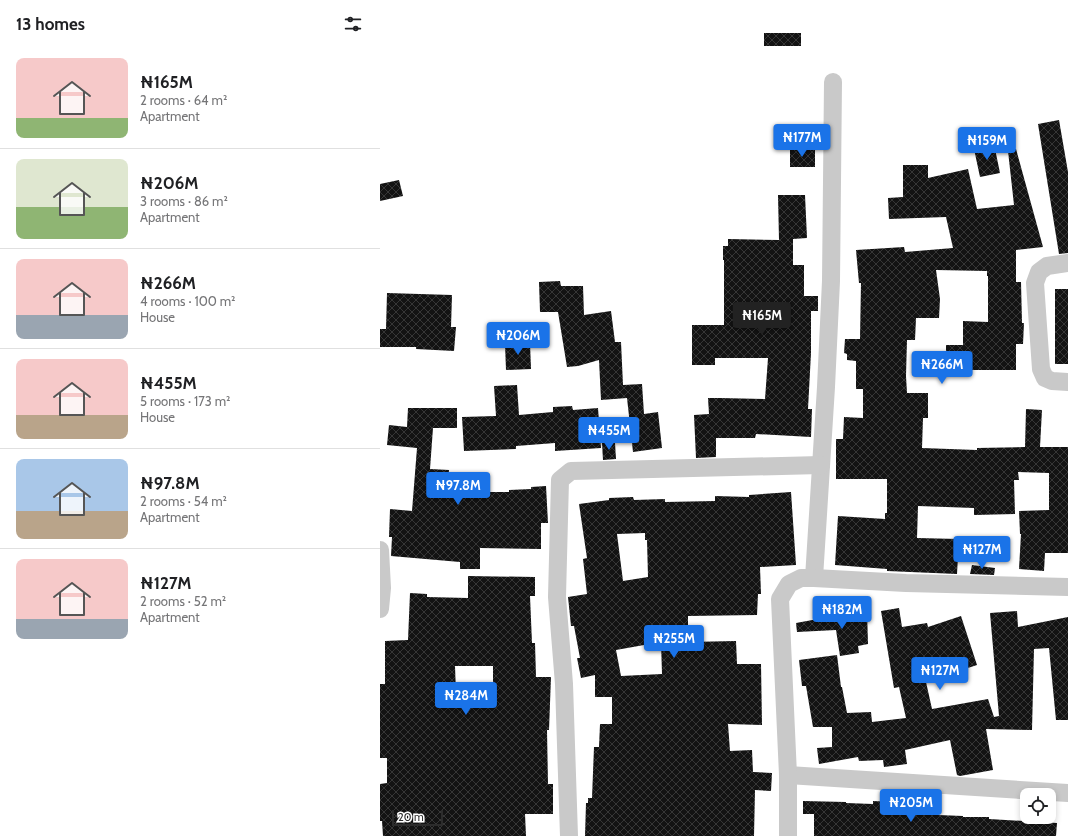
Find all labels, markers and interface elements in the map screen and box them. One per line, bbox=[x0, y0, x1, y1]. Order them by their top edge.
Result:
icon: filters bbox=[342, 13, 364, 35]
text: 13 homes bbox=[16, 14, 85, 34]
text: ₦165M bbox=[140, 72, 193, 92]
icon: home bbox=[48, 74, 96, 122]
text: 2 rooms · 64 m² bbox=[140, 92, 227, 108]
text: Apartment bbox=[140, 108, 200, 124]
pin: ₦177M bbox=[774, 124, 830, 158]
pin: ₦159M bbox=[959, 127, 1015, 161]
text: ₦177M bbox=[782, 129, 822, 145]
text: ₦159M bbox=[967, 132, 1007, 148]
text: ₦206M bbox=[140, 173, 198, 193]
icon: home bbox=[48, 175, 96, 223]
text: 3 rooms · 86 m² bbox=[140, 193, 228, 209]
text: Apartment bbox=[140, 209, 200, 225]
text: ₦266M bbox=[140, 273, 196, 293]
icon: home bbox=[48, 275, 96, 323]
text: 4 rooms · 100 m² bbox=[140, 293, 235, 309]
pin: ₦165M bbox=[734, 302, 790, 336]
text: ₦165M bbox=[742, 307, 782, 323]
text: House bbox=[140, 309, 175, 325]
pin: ₦206M bbox=[490, 322, 546, 356]
text: ₦206M bbox=[496, 327, 540, 343]
pin: ₦266M bbox=[914, 351, 970, 385]
text: ₦266M bbox=[921, 356, 963, 372]
text: ₦455M bbox=[140, 373, 197, 393]
icon: home bbox=[48, 375, 96, 423]
text: 5 rooms · 173 m² bbox=[140, 393, 230, 409]
text: House bbox=[140, 409, 175, 425]
pin: ₦455M bbox=[581, 417, 637, 451]
text: ₦455M bbox=[587, 422, 631, 438]
pin: ₦97.8M bbox=[425, 472, 491, 506]
text: ₦97.8M bbox=[140, 473, 200, 493]
icon: home bbox=[48, 475, 96, 523]
text: ₦97.8M bbox=[435, 477, 481, 493]
text: 2 rooms · 54 m² bbox=[140, 493, 227, 509]
text: Apartment bbox=[140, 509, 200, 525]
pin: ₦127M bbox=[954, 536, 1010, 570]
text: ₦127M bbox=[962, 541, 1002, 557]
text: ₦127M bbox=[140, 573, 191, 593]
icon: home bbox=[48, 575, 96, 623]
text: 2 rooms · 52 m² bbox=[140, 593, 226, 609]
pin: ₦182M bbox=[814, 596, 870, 630]
text: ₦182M bbox=[822, 601, 862, 617]
text: Apartment bbox=[140, 609, 200, 625]
pin: ₦255M bbox=[646, 625, 702, 659]
text: ₦255M bbox=[653, 630, 695, 646]
pin: ₦127M bbox=[912, 657, 968, 691]
text: ₦127M bbox=[920, 662, 960, 678]
pin: ₦284M bbox=[438, 682, 494, 716]
text: ₦284M bbox=[444, 687, 488, 703]
map controls bbox=[1020, 788, 1056, 824]
button: locate bbox=[1020, 788, 1056, 824]
pin: ₦205M bbox=[883, 789, 939, 823]
text: ₦205M bbox=[889, 794, 933, 810]
scale bar bbox=[392, 808, 443, 827]
text: 20 m bbox=[398, 810, 424, 824]

